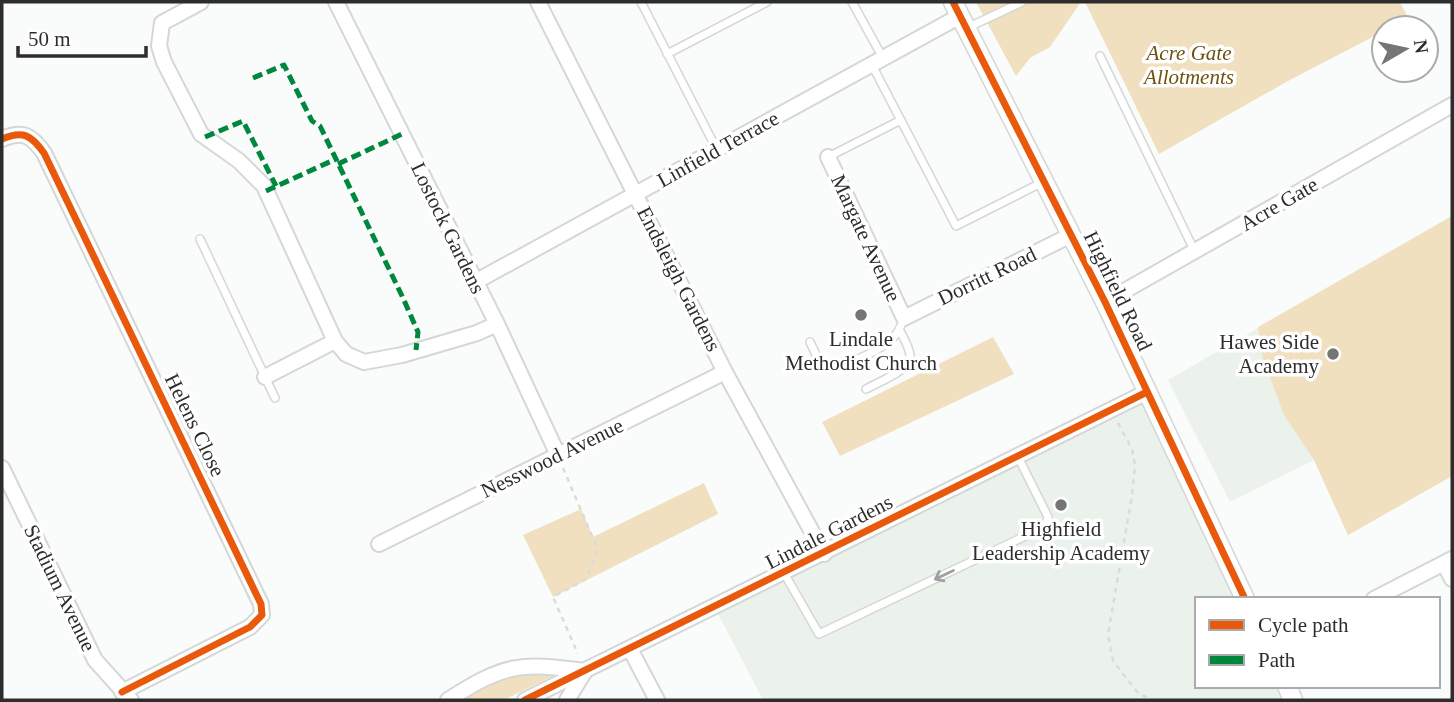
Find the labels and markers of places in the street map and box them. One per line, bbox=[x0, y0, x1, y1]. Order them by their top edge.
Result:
marker: Lindale Methodist Church bbox=[853, 307, 869, 323]
place label: Lindale Methodist Church bbox=[785, 327, 938, 375]
place label: Hawes Side Academy bbox=[1219, 330, 1319, 378]
marker: Hawes Side Academy bbox=[1325, 346, 1341, 362]
marker: Highfield Leadership Academy bbox=[1053, 497, 1069, 513]
place label: Highfield Leadership Academy bbox=[972, 517, 1150, 565]

